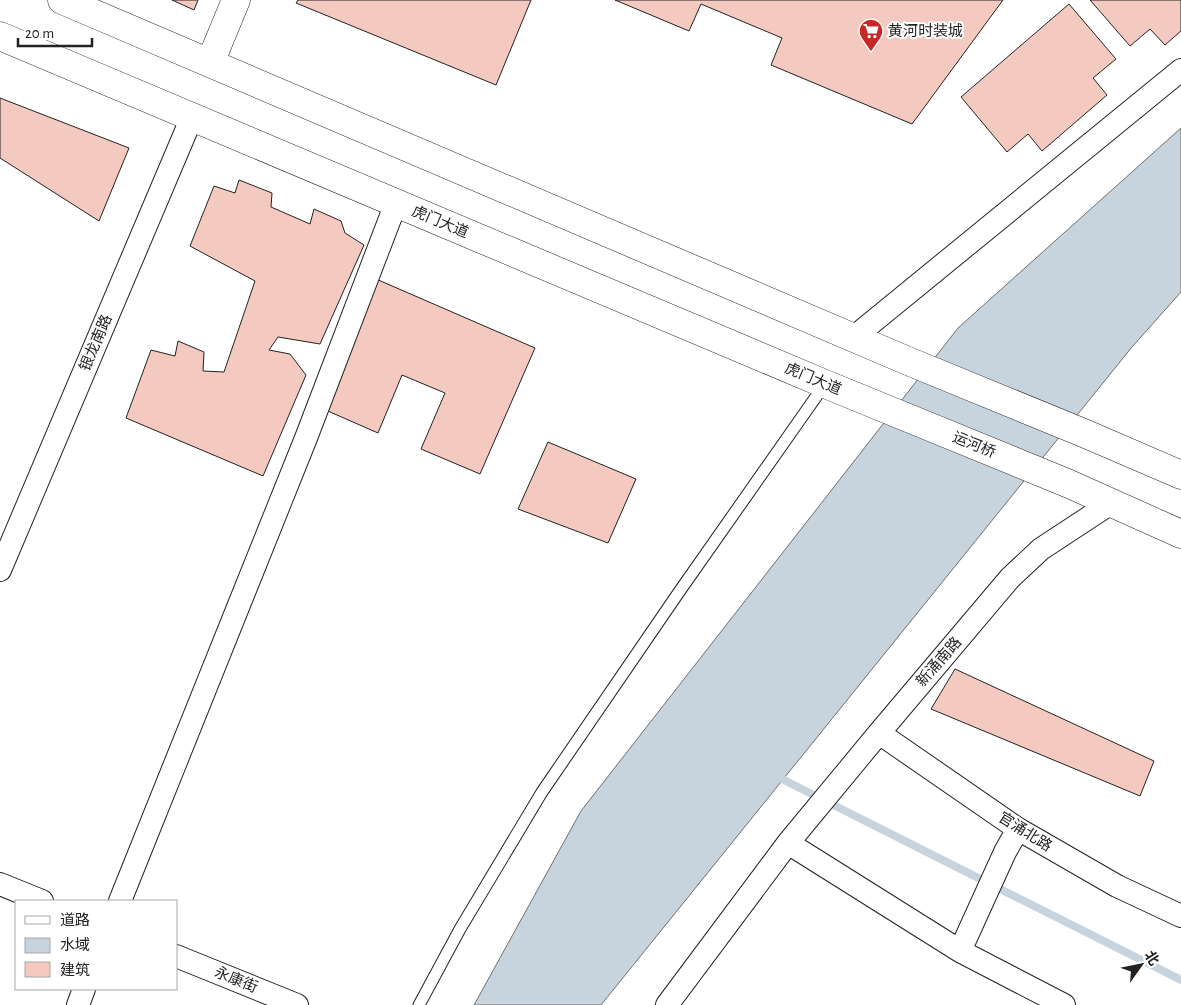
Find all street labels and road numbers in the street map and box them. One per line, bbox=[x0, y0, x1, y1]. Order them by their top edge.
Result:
street label: 虎门大道 bbox=[409, 202, 471, 241]
street label: 银龙南路 bbox=[76, 312, 115, 374]
street label: 虎门大道 bbox=[782, 359, 844, 398]
street label: 运河桥 bbox=[950, 429, 998, 460]
street label: 新涌南路 bbox=[913, 634, 964, 690]
street label: 官涌北路 bbox=[996, 808, 1055, 854]
street label: 永康街 bbox=[212, 964, 260, 995]

